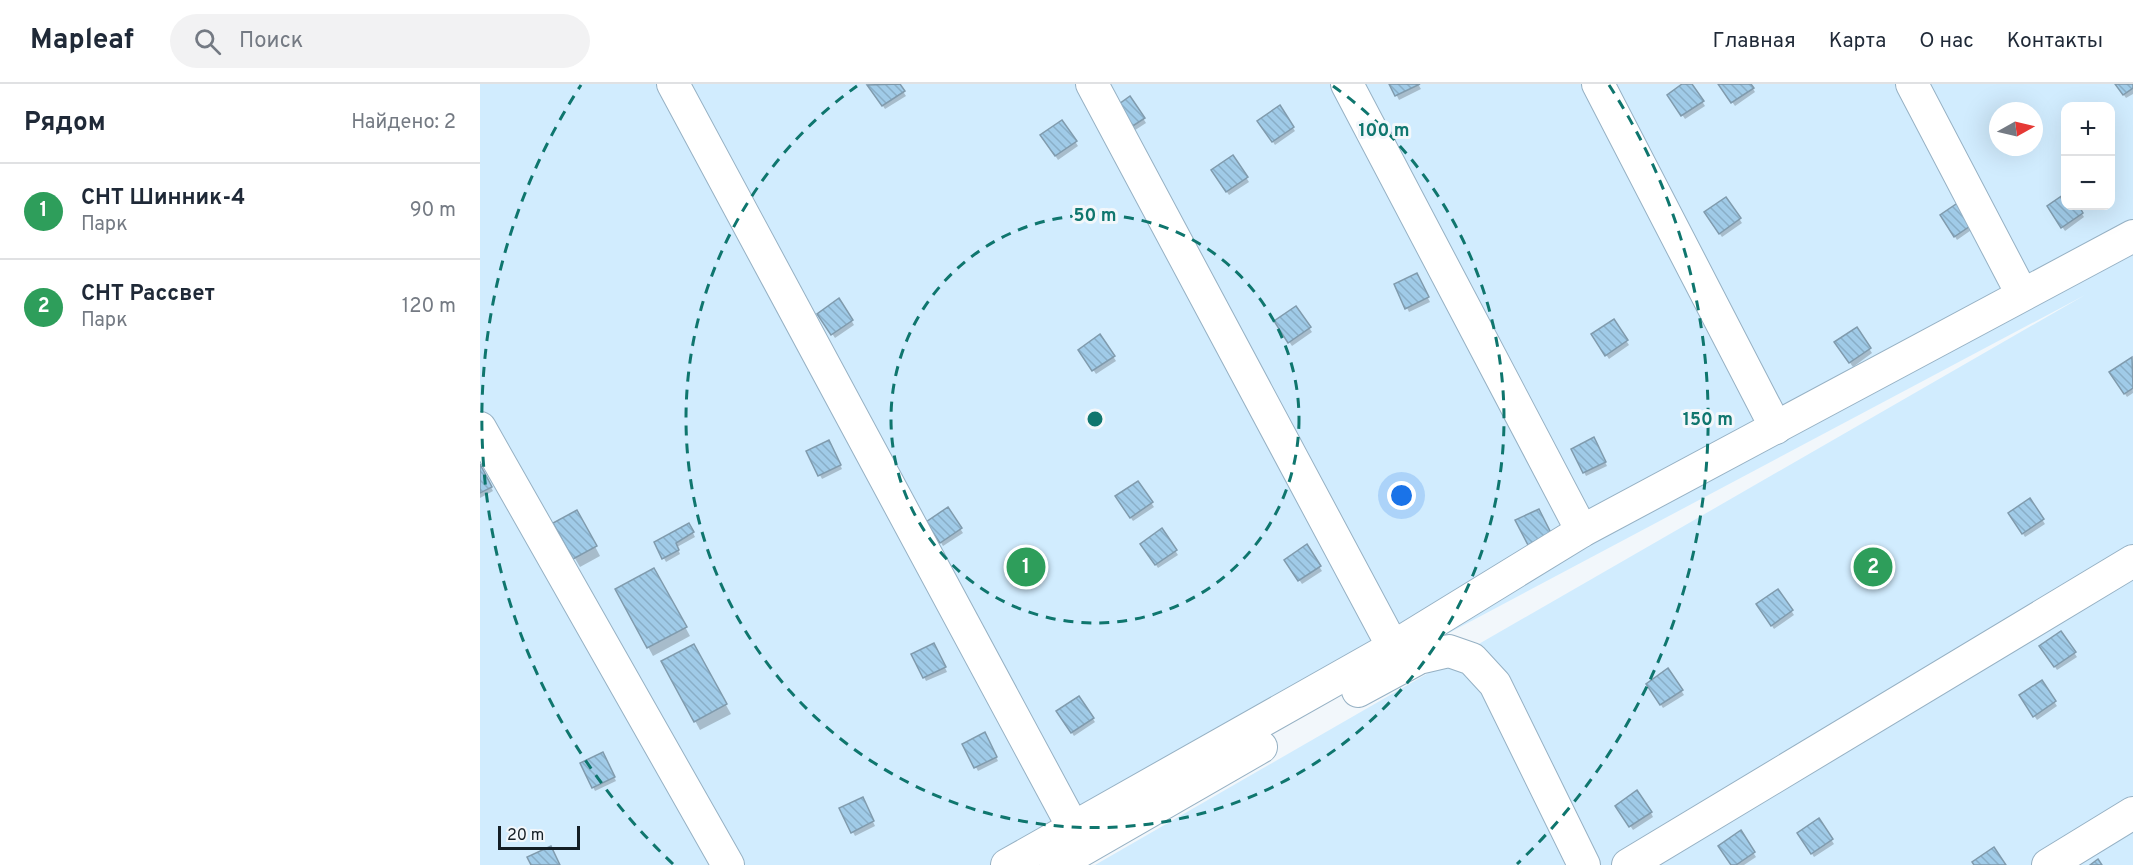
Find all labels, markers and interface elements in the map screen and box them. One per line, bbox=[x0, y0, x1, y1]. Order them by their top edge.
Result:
search box bbox=[170, 14, 590, 68]
text: Mapleaf bbox=[30, 23, 134, 59]
icon: search bbox=[191, 25, 224, 58]
text: Поиск bbox=[239, 28, 303, 55]
text: Главная bbox=[1712, 28, 1796, 55]
text: Карта bbox=[1829, 28, 1886, 55]
text: О нас bbox=[1919, 28, 1974, 55]
text: Контакты bbox=[2007, 28, 2103, 55]
north arrow bbox=[1989, 102, 2043, 156]
map controls bbox=[2061, 102, 2115, 210]
button: + bbox=[2061, 102, 2115, 156]
text: Рядом bbox=[24, 107, 106, 140]
text: Найдено: 2 bbox=[351, 110, 456, 136]
text: 100 m bbox=[1358, 120, 1410, 143]
button: − bbox=[2061, 156, 2115, 210]
text: СНТ Шинник-4 bbox=[81, 185, 245, 212]
text: 1 bbox=[40, 198, 48, 224]
text: 90 m bbox=[410, 198, 456, 224]
text: 50 m bbox=[1073, 205, 1117, 228]
text: Парк bbox=[81, 212, 128, 238]
text: СНТ Рассвет bbox=[81, 281, 215, 308]
text: 2 bbox=[37, 294, 50, 320]
text: 120 m bbox=[402, 294, 456, 320]
text: Парк bbox=[81, 308, 128, 334]
centre of rings bbox=[1085, 409, 1105, 429]
text: 150 m bbox=[1683, 409, 1733, 432]
your location bbox=[1387, 481, 1416, 510]
pin: 1 bbox=[1006, 544, 1046, 590]
pin: 2 bbox=[1854, 544, 1892, 590]
scale bar bbox=[498, 823, 580, 850]
text: 20 m bbox=[507, 826, 544, 846]

